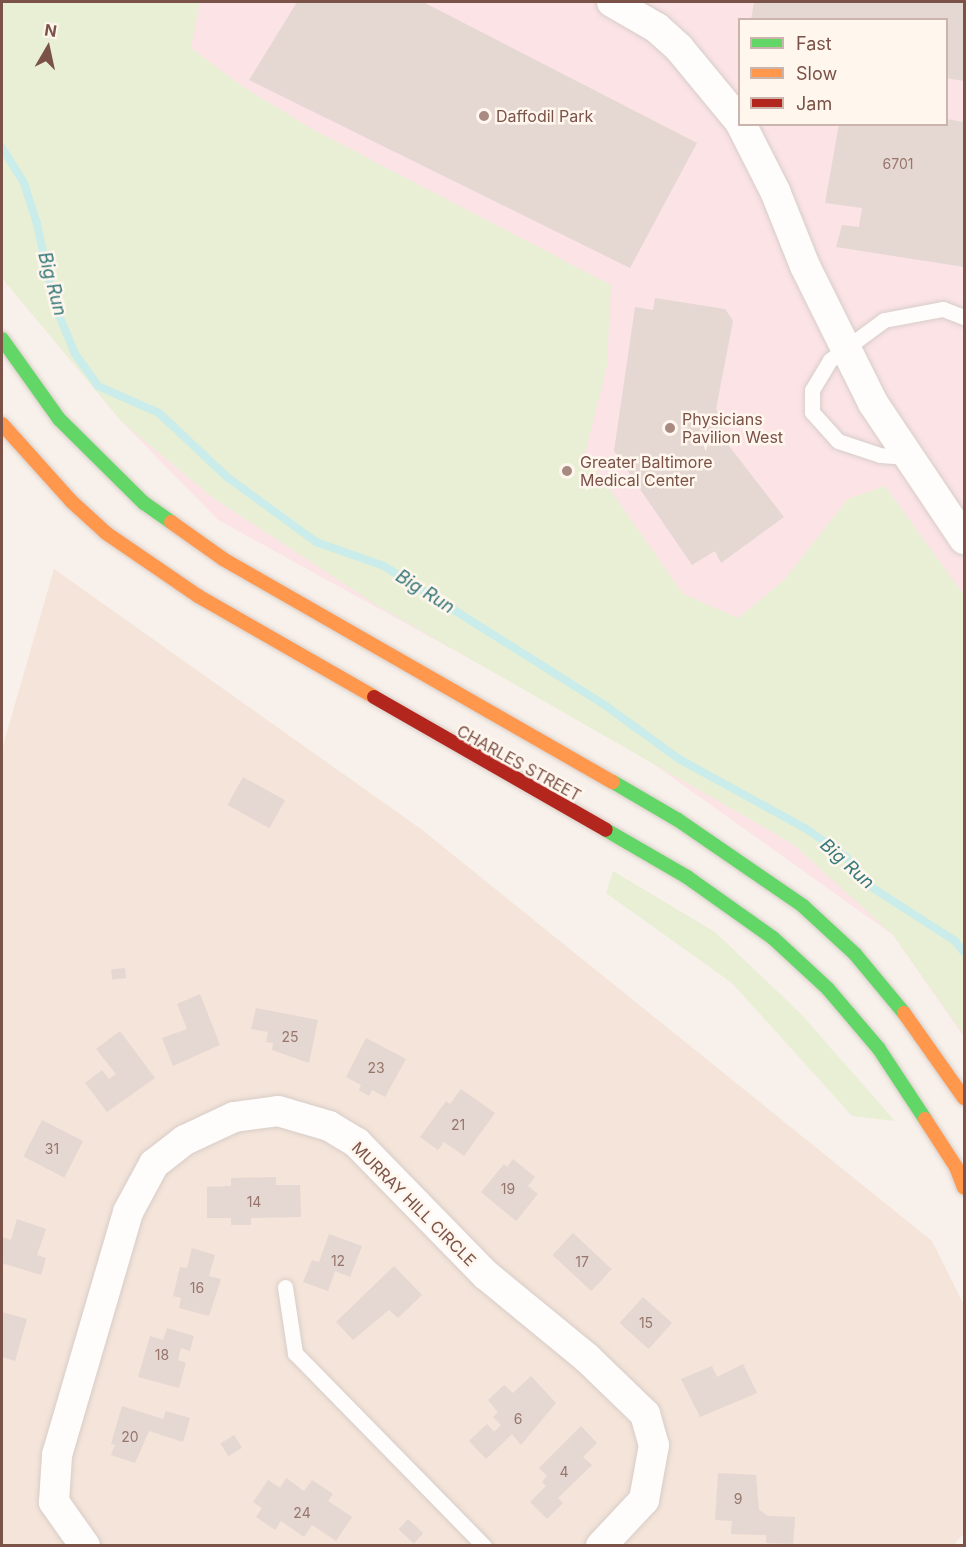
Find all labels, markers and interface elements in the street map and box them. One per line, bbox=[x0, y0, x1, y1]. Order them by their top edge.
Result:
north arrow bbox=[18, 18, 78, 78]
legend bbox=[738, 18, 948, 126]
text: N bbox=[43, 19, 58, 41]
text: Fast bbox=[796, 33, 832, 54]
text: Slow bbox=[796, 63, 837, 84]
text: Jam bbox=[796, 93, 832, 114]
place label: Daffodil Park bbox=[496, 106, 593, 126]
marker: Daffodil Park bbox=[477, 109, 491, 123]
house number: 6701 bbox=[883, 156, 913, 172]
water label: Big Run bbox=[33, 250, 71, 318]
place label: Physicians Pavilion West bbox=[682, 409, 783, 447]
marker: Physicians Pavilion West bbox=[663, 421, 677, 435]
place label: Greater Baltimore Medical Center bbox=[580, 452, 712, 490]
marker: Greater Baltimore Medical Center bbox=[558, 462, 576, 480]
water label: Big Run bbox=[392, 566, 458, 618]
street label: CHARLES STREET bbox=[454, 721, 584, 805]
water label: Big Run bbox=[816, 834, 878, 894]
house number: 25 bbox=[281, 1029, 299, 1045]
house number: 23 bbox=[367, 1060, 385, 1076]
house number: 21 bbox=[451, 1117, 465, 1133]
street label: MURRAY HILL CIRCLE bbox=[348, 1138, 480, 1270]
house number: 31 bbox=[45, 1141, 59, 1157]
house number: 19 bbox=[501, 1181, 515, 1197]
house number: 14 bbox=[247, 1194, 261, 1210]
house number: 12 bbox=[331, 1253, 345, 1269]
house number: 17 bbox=[575, 1254, 589, 1270]
house number: 16 bbox=[190, 1280, 204, 1296]
house number: 15 bbox=[639, 1315, 653, 1331]
house number: 18 bbox=[155, 1347, 169, 1363]
house number: 6 bbox=[514, 1411, 522, 1427]
house number: 20 bbox=[121, 1429, 139, 1445]
house number: 4 bbox=[559, 1464, 569, 1480]
house number: 9 bbox=[734, 1491, 742, 1507]
house number: 24 bbox=[293, 1505, 311, 1521]

